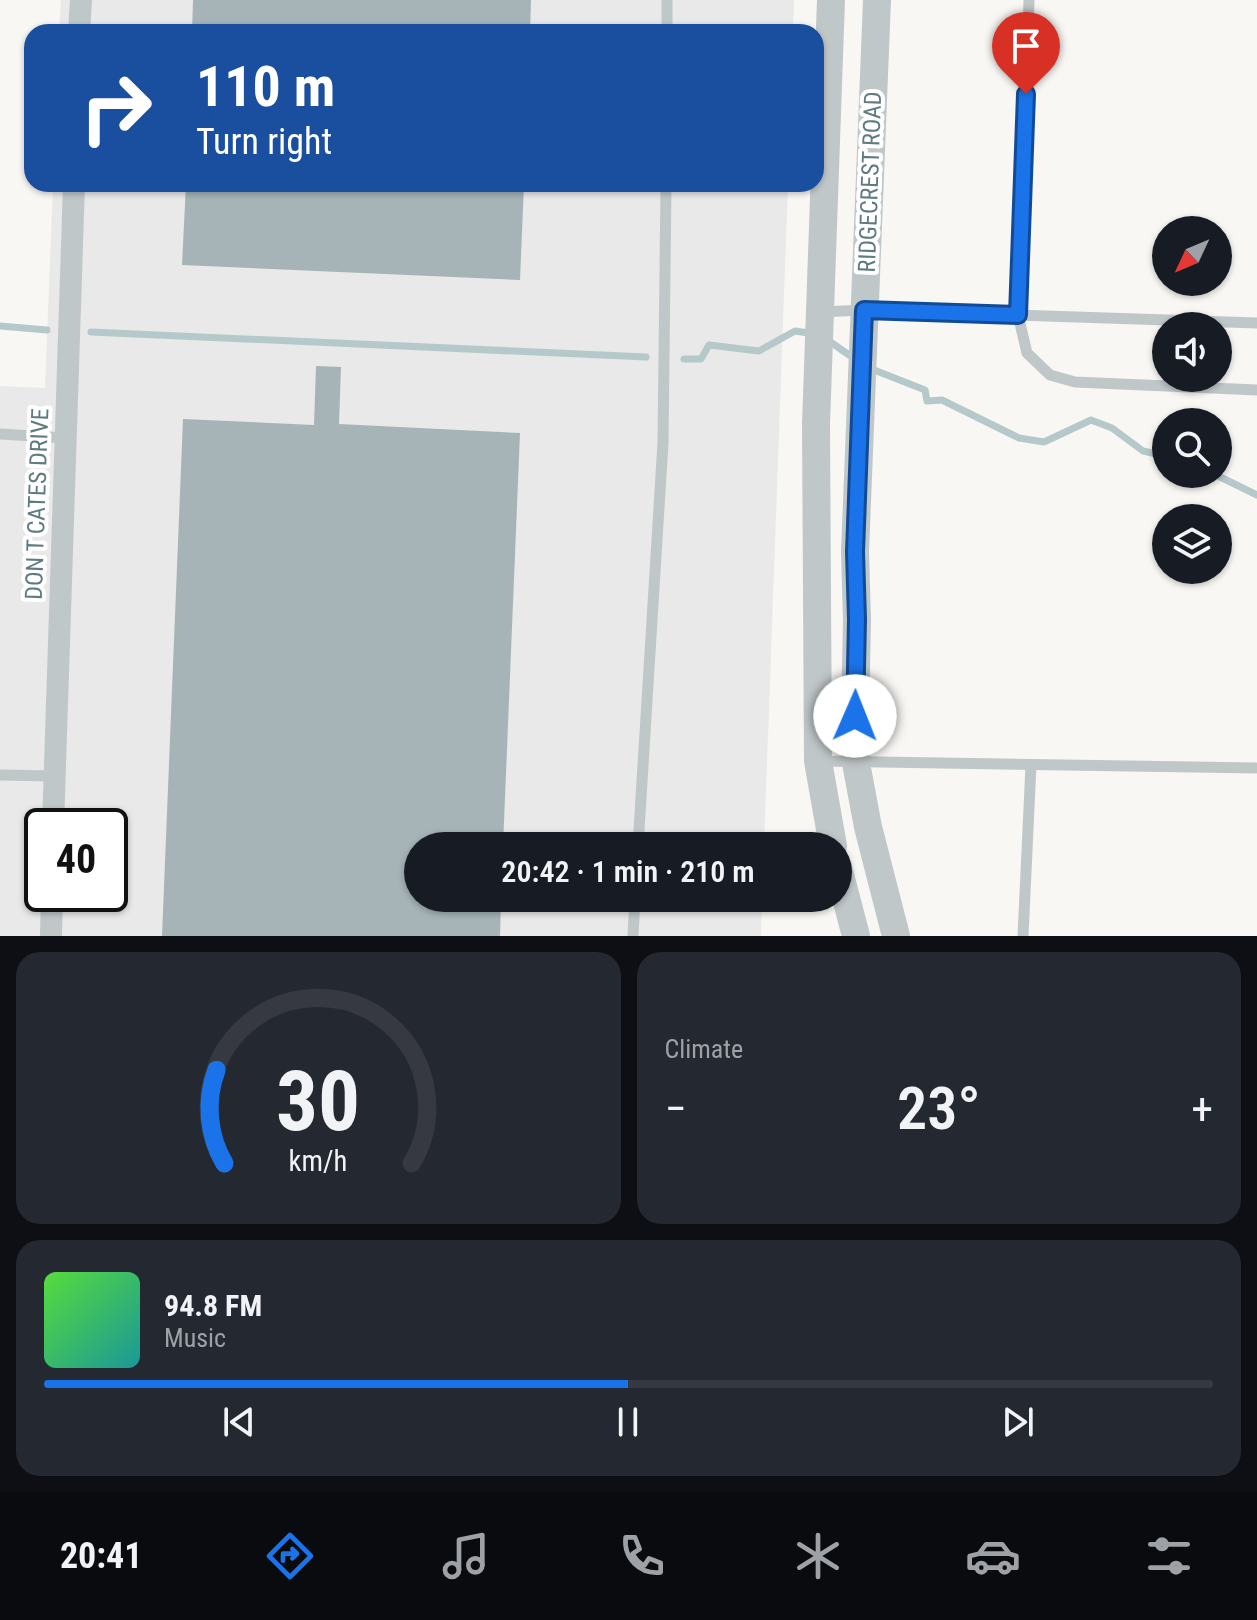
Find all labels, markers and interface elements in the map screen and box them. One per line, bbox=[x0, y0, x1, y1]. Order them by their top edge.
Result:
pin bbox=[992, 12, 1060, 94]
icon: arrive bbox=[1004, 24, 1048, 68]
text: 110 m bbox=[196, 54, 335, 120]
icon: right bbox=[64, 56, 168, 160]
street label: RIDGECREST ROAD bbox=[853, 91, 887, 273]
text: Turn right bbox=[196, 121, 332, 163]
north arrow bbox=[1152, 216, 1232, 296]
map controls bbox=[1152, 216, 1232, 584]
button: sound bbox=[1152, 312, 1232, 392]
street label: DON T CATES DRIVE bbox=[20, 408, 54, 600]
button: search bbox=[1152, 408, 1232, 488]
button: layers bbox=[1152, 504, 1232, 584]
position arrow bbox=[813, 674, 897, 758]
speed limit sign: 40 bbox=[24, 808, 128, 912]
text: 20:42 · 1 min · 210 m bbox=[501, 854, 755, 889]
text: Climate bbox=[665, 1034, 743, 1064]
text: 30 bbox=[276, 1053, 360, 1150]
text: 23° bbox=[897, 1073, 981, 1144]
text: − bbox=[665, 1083, 687, 1135]
text: + bbox=[1191, 1083, 1213, 1135]
text: km/h bbox=[289, 1144, 348, 1178]
text: 94.8 FM bbox=[164, 1288, 262, 1323]
text: Music bbox=[164, 1323, 226, 1353]
icon: previous bbox=[217, 1400, 261, 1444]
icon: pause bbox=[606, 1400, 650, 1444]
icon: next bbox=[996, 1400, 1040, 1444]
icon: directions bbox=[262, 1528, 318, 1584]
icon: music bbox=[438, 1528, 494, 1584]
icon: phone bbox=[614, 1528, 670, 1584]
icon: climate bbox=[790, 1528, 846, 1584]
icon: car bbox=[965, 1528, 1021, 1584]
icon: filters bbox=[1141, 1528, 1197, 1584]
text: 20:41 bbox=[60, 1535, 143, 1577]

